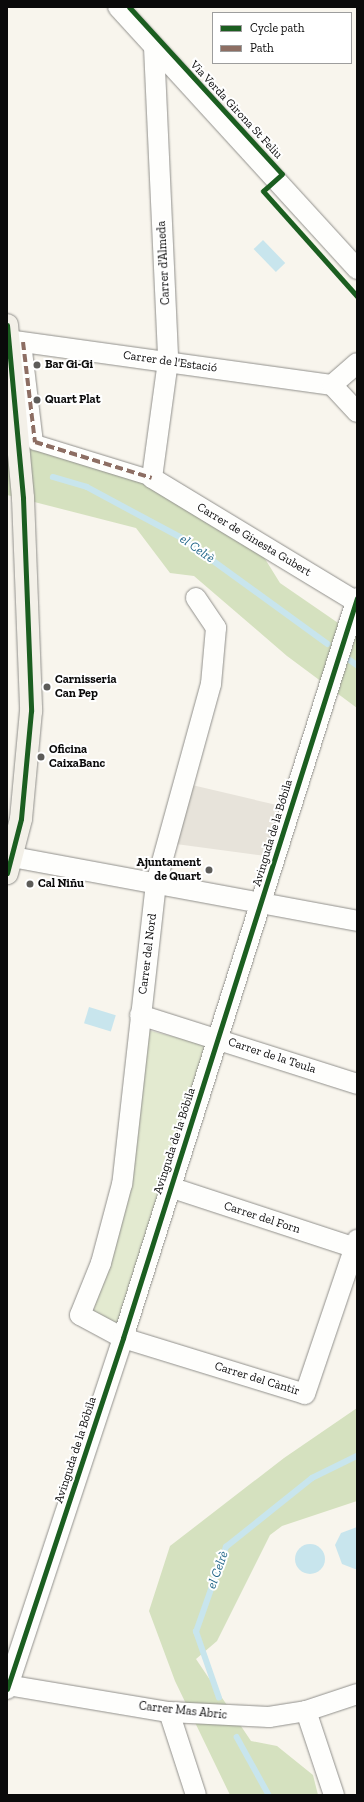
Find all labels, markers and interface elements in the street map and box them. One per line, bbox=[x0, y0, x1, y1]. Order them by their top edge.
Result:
legend bbox=[212, 12, 352, 64]
text: Cycle path bbox=[250, 21, 304, 35]
text: Path bbox=[250, 41, 274, 55]
street label: Via Verda Girona St Feliu bbox=[187, 58, 285, 162]
street label: Carrer d'Almeda bbox=[155, 220, 173, 306]
street label: Carrer de l'Estació bbox=[122, 348, 218, 376]
place label: Bar Gi-Gi bbox=[45, 358, 93, 372]
marker: Bar Gi-Gi bbox=[32, 360, 42, 370]
place label: Quart Plat bbox=[45, 393, 100, 407]
marker: Quart Plat bbox=[32, 395, 42, 405]
street label: Carrer de Ginesta Gubert bbox=[194, 500, 314, 580]
water label: el Celrè bbox=[177, 532, 217, 566]
place label: Carnisseria Can Pep bbox=[55, 673, 117, 701]
marker: Carnisseria Can Pep bbox=[42, 682, 52, 692]
place label: Oficina CaixaBanc bbox=[49, 743, 105, 771]
marker: Oficina CaixaBanc bbox=[36, 752, 46, 762]
street label: Avinguda de la Bóbila bbox=[250, 778, 296, 888]
place label: Ajuntament de Quart bbox=[137, 856, 201, 884]
marker: Ajuntament de Quart bbox=[204, 865, 214, 875]
place label: Cal Niñu bbox=[38, 877, 84, 891]
marker: Cal Niñu bbox=[25, 879, 35, 889]
street label: Carrer del Nord bbox=[136, 913, 160, 995]
street label: Carrer de la Teula bbox=[226, 1035, 318, 1077]
street label: Avinguda de la Bóbila bbox=[151, 1086, 199, 1196]
street label: Carrer del Forn bbox=[222, 1199, 302, 1237]
street label: Carrer del Càntir bbox=[213, 1359, 301, 1399]
street label: Avinguda de la Bóbila bbox=[52, 1395, 100, 1505]
water label: el Celrè bbox=[204, 1549, 232, 1591]
street label: Carrer Mas Abric bbox=[138, 1699, 228, 1723]

